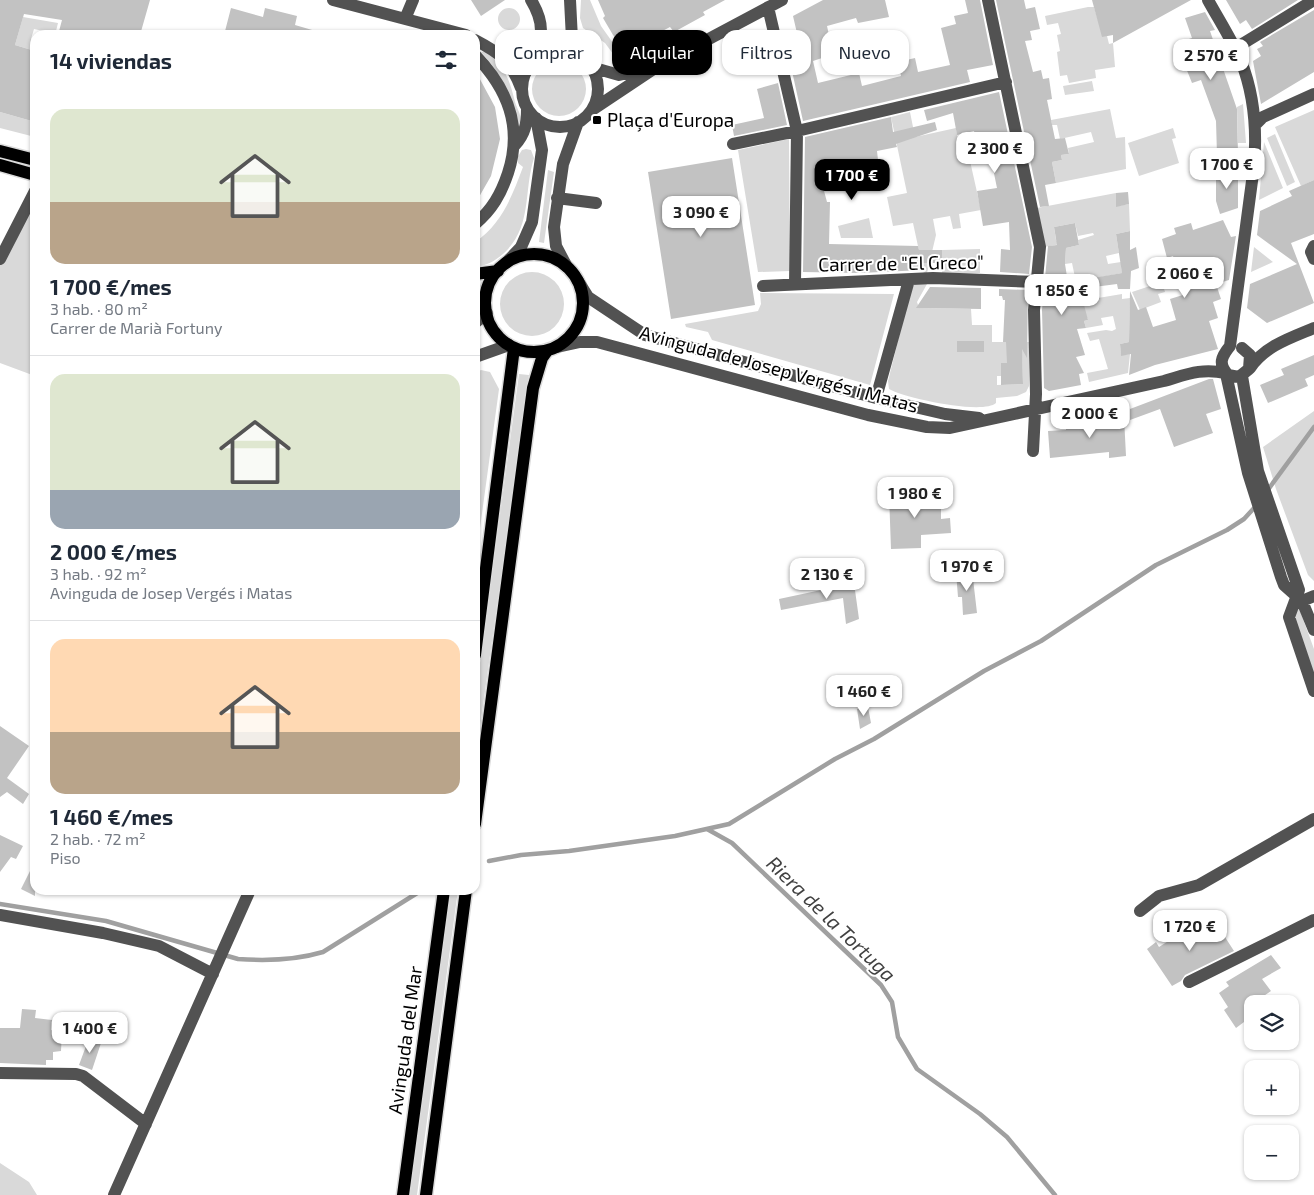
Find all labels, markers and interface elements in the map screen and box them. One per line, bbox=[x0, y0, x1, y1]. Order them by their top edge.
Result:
chip: Comprar bbox=[495, 30, 602, 75]
chip: Alquilar bbox=[612, 30, 712, 75]
chip: Filtros bbox=[722, 30, 811, 75]
chip: Nuevo bbox=[821, 30, 909, 75]
pin: 2 570 € bbox=[1165, 38, 1257, 81]
text: 2 570 € bbox=[1184, 45, 1238, 64]
icon: filters bbox=[432, 46, 460, 74]
text: 14 viviendas bbox=[50, 48, 172, 73]
place label: Plaça d'Europa bbox=[607, 108, 734, 132]
marker: Plaça d'Europa bbox=[591, 114, 603, 126]
pin: 2 300 € bbox=[949, 132, 1041, 174]
text: 2 300 € bbox=[967, 138, 1023, 157]
icon: home bbox=[210, 141, 300, 231]
pin: 1 700 € bbox=[1181, 148, 1273, 190]
text: 1 700 € bbox=[1201, 154, 1253, 173]
pin: 1 700 € bbox=[806, 158, 898, 201]
text: 1 700 € bbox=[826, 165, 878, 184]
pin: 3 090 € bbox=[655, 196, 747, 238]
text: 3 090 € bbox=[673, 202, 729, 221]
street label: Carrer de "El Greco" bbox=[818, 250, 984, 275]
pin: 2 060 € bbox=[1139, 256, 1231, 299]
text: 2 060 € bbox=[1157, 263, 1213, 282]
text: 1 700 €/mes bbox=[50, 274, 172, 299]
pin: 1 850 € bbox=[1016, 274, 1108, 316]
text: 1 850 € bbox=[1036, 280, 1089, 299]
text: 3 hab. · 80 m² bbox=[50, 299, 148, 318]
text: Carrer de Marià Fortuny bbox=[50, 318, 223, 337]
street label: Avinguda de Josep Vergés i Matas bbox=[637, 320, 921, 417]
pin: 2 000 € bbox=[1044, 396, 1136, 439]
text: 2 000 € bbox=[1062, 403, 1118, 422]
icon: home bbox=[210, 407, 300, 497]
pin: 1 980 € bbox=[869, 476, 961, 519]
text: 1 980 € bbox=[888, 483, 942, 502]
text: 2 000 €/mes bbox=[50, 539, 177, 564]
pin: 1 970 € bbox=[921, 550, 1013, 592]
text: 1 970 € bbox=[941, 556, 993, 575]
pin: 2 130 € bbox=[781, 558, 873, 600]
text: 3 hab. · 92 m² bbox=[50, 564, 147, 583]
text: 2 130 € bbox=[801, 564, 853, 583]
text: Avinguda de Josep Vergés i Matas bbox=[50, 583, 292, 602]
icon: home bbox=[210, 672, 300, 762]
pin: 1 460 € bbox=[818, 674, 910, 717]
text: 1 460 € bbox=[837, 681, 891, 700]
text: 1 460 €/mes bbox=[50, 804, 173, 829]
text: 2 hab. · 72 m² bbox=[50, 829, 146, 848]
text: Piso bbox=[50, 848, 81, 867]
water label: Riera de la Tortuga bbox=[762, 851, 901, 986]
pin: 1 720 € bbox=[1144, 910, 1236, 952]
text: 1 720 € bbox=[1164, 916, 1216, 935]
street label: Avinguda del Mar bbox=[383, 964, 426, 1116]
map controls bbox=[1244, 995, 1299, 1180]
button: layers bbox=[1244, 995, 1299, 1050]
pin: 1 400 € bbox=[44, 1012, 136, 1054]
text: 1 400 € bbox=[63, 1018, 117, 1037]
button: + bbox=[1244, 1060, 1299, 1115]
button: − bbox=[1244, 1125, 1299, 1180]

